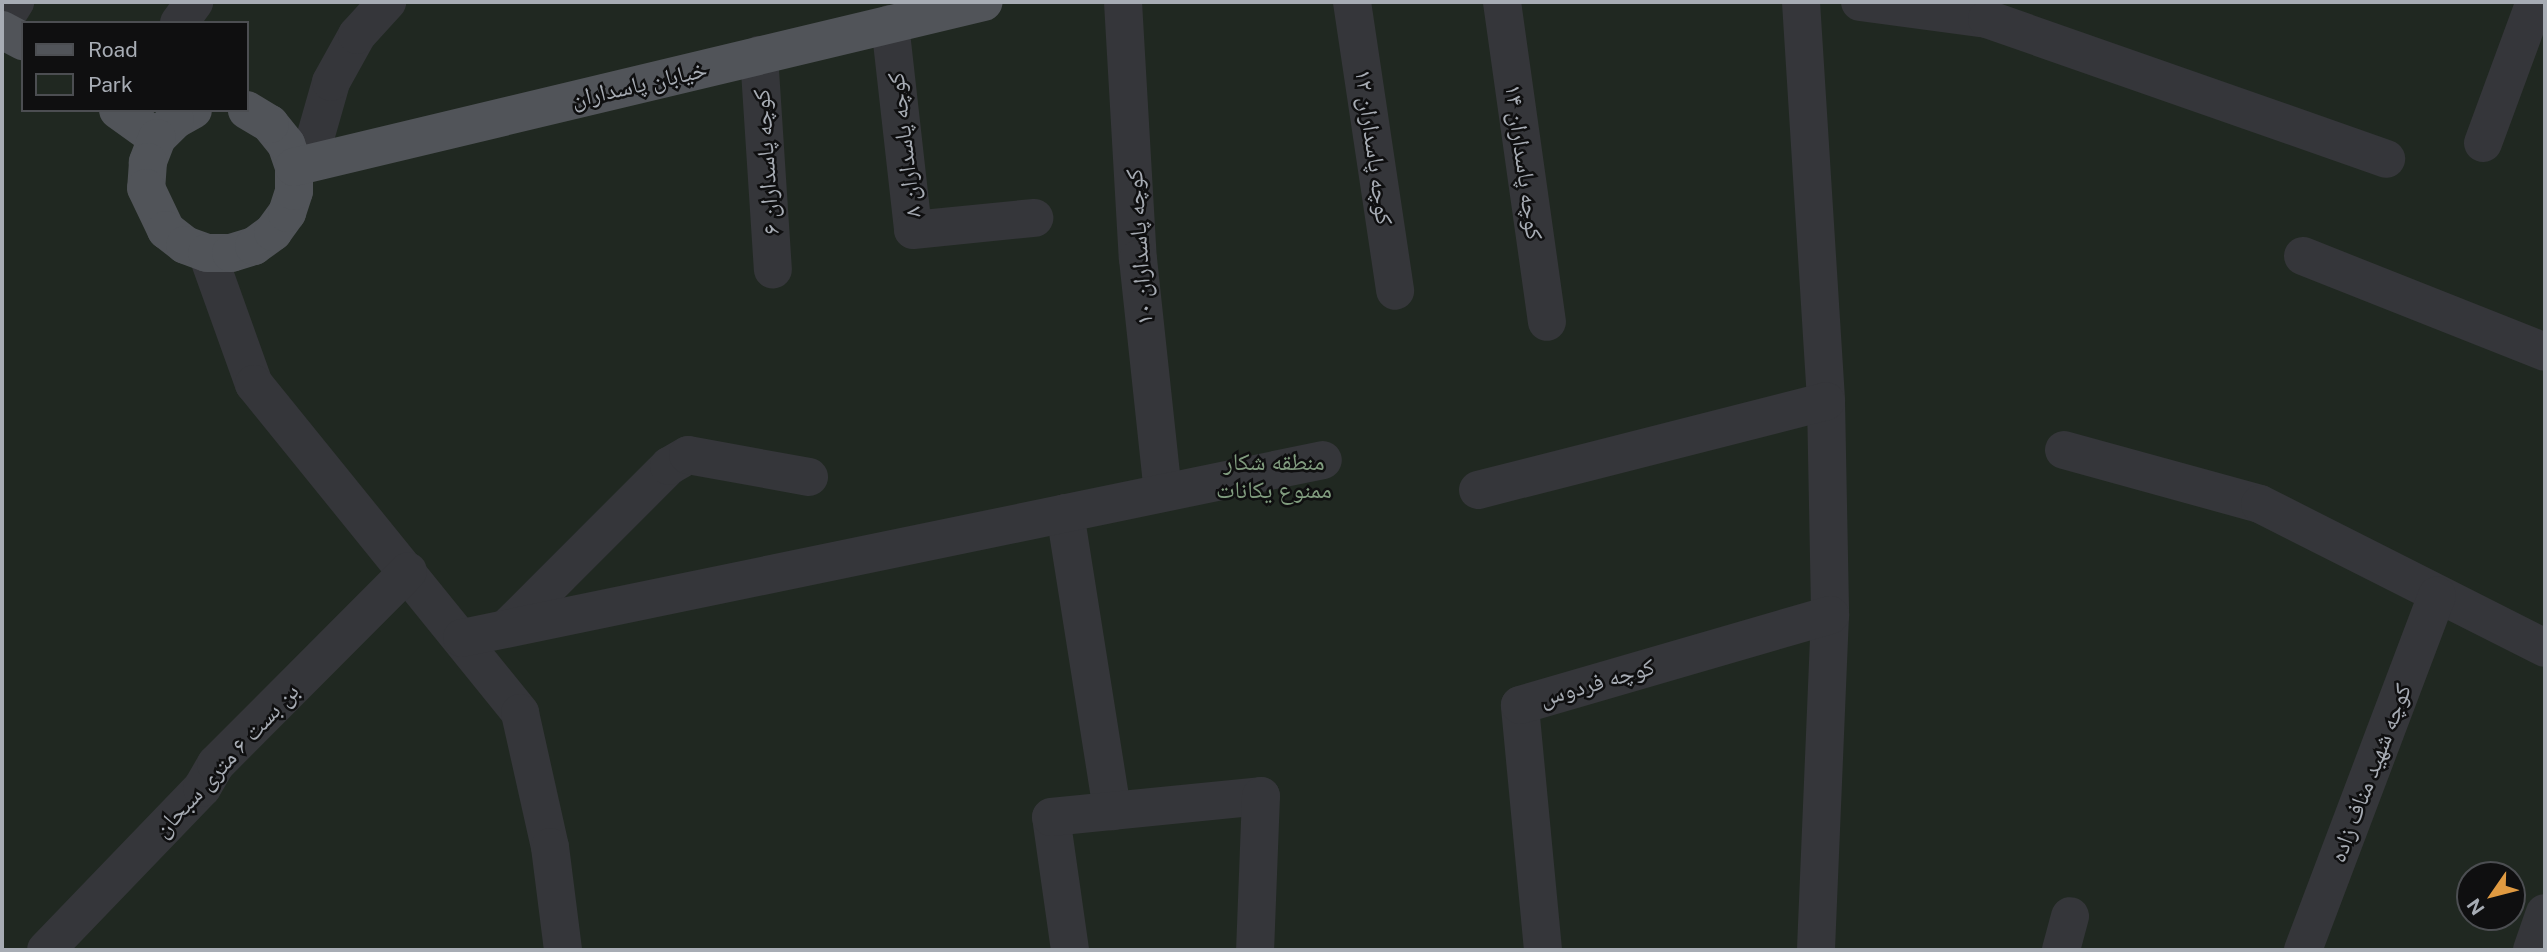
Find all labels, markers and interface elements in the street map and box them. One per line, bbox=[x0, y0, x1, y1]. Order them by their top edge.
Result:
legend bbox=[21, 21, 248, 112]
text: Road bbox=[88, 37, 138, 62]
street label: خیابان پاسداران bbox=[568, 54, 710, 114]
street label: کوچه پاسداران ۱۲ bbox=[1349, 67, 1399, 227]
street label: کوچه پاسداران ۸ bbox=[881, 71, 927, 219]
text: Park bbox=[88, 72, 133, 97]
street label: کوچه پاسداران ۱۴ bbox=[1499, 82, 1549, 242]
street label: کوچه پاسداران ۶ bbox=[747, 88, 785, 236]
street label: کوچه پاسداران ۱۰ bbox=[1119, 168, 1159, 326]
park label: منطقه شکار ممنوع یکانات bbox=[1216, 448, 1332, 504]
street label: کوچه فردوس bbox=[1536, 652, 1658, 712]
street label: بن بست ۶ متری سبحان bbox=[147, 677, 305, 843]
street label: کوچه شهید مناف زاده bbox=[2323, 680, 2417, 866]
north arrow bbox=[2456, 861, 2526, 931]
text: N bbox=[2462, 895, 2489, 919]

